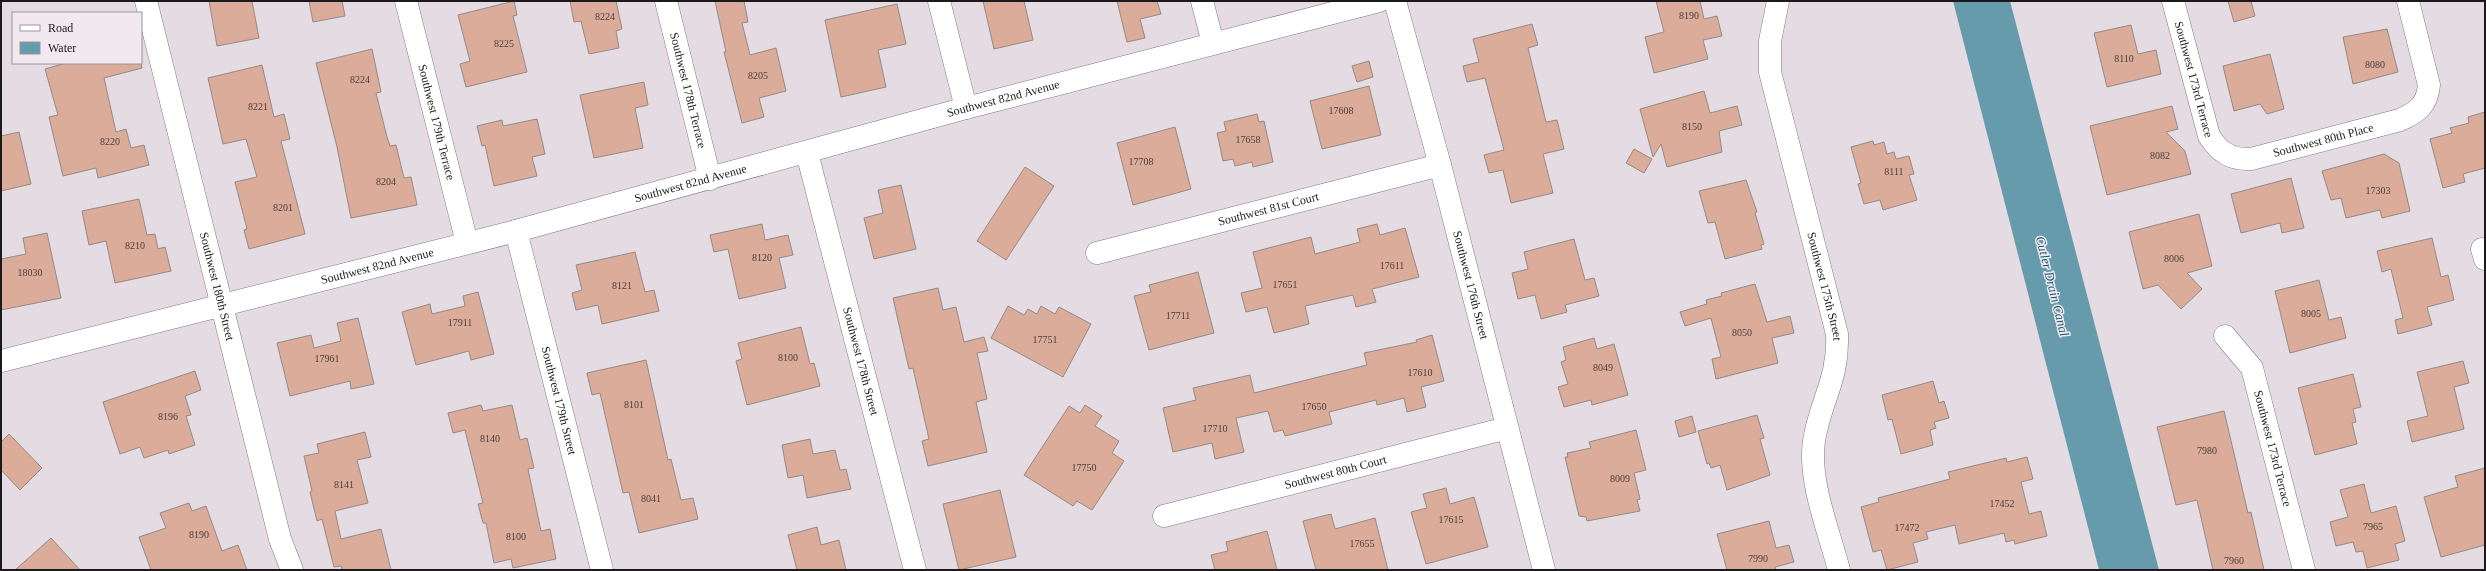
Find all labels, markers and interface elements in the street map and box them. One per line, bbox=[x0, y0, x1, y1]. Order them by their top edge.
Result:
house number: 8190 bbox=[1679, 10, 1699, 21]
house number: 8224 bbox=[595, 11, 615, 22]
legend bbox=[12, 12, 142, 64]
street label: Southwest 173rd Terrace bbox=[2172, 20, 2216, 139]
text: Road bbox=[48, 21, 73, 35]
street label: Southwest 178th Terrace bbox=[667, 31, 709, 150]
house number: 8225 bbox=[494, 38, 514, 49]
text: Water bbox=[48, 41, 76, 55]
house number: 8110 bbox=[2114, 53, 2134, 64]
house number: 8080 bbox=[2365, 59, 2385, 70]
street label: Southwest 179th Terrace bbox=[415, 63, 458, 182]
house number: 8205 bbox=[748, 70, 768, 81]
house number: 8224 bbox=[350, 74, 370, 85]
street label: Southwest 82nd Avenue bbox=[945, 77, 1061, 120]
house number: 8221 bbox=[248, 101, 268, 112]
house number: 17608 bbox=[1329, 105, 1354, 116]
street label: Southwest 80th Place bbox=[2271, 120, 2375, 160]
house number: 8150 bbox=[1682, 121, 1702, 132]
house number: 17658 bbox=[1236, 134, 1261, 145]
house number: 8220 bbox=[100, 136, 120, 147]
house number: 8082 bbox=[2150, 150, 2170, 161]
house number: 17708 bbox=[1129, 156, 1154, 167]
street label: Southwest 82nd Avenue bbox=[633, 161, 748, 205]
house number: 8111 bbox=[1884, 166, 1904, 177]
house number: 8204 bbox=[376, 176, 396, 187]
house number: 17303 bbox=[2366, 185, 2391, 196]
street label: Southwest 81st Court bbox=[1217, 189, 1321, 229]
house number: 8201 bbox=[273, 202, 293, 213]
street label: Southwest 176th Street bbox=[1450, 229, 1492, 341]
street label: Southwest 180th Street bbox=[197, 231, 237, 343]
street label: Southwest 175th Street bbox=[1804, 231, 1844, 341]
water label: Cutler Drain Canal bbox=[2033, 235, 2072, 338]
house number: 8210 bbox=[125, 240, 145, 251]
street label: Southwest 82nd Avenue bbox=[319, 245, 435, 287]
house number: 8120 bbox=[752, 252, 772, 263]
house number: 8006 bbox=[2164, 253, 2184, 264]
house number: 17611 bbox=[1380, 260, 1404, 271]
house number: 18030 bbox=[18, 267, 43, 278]
house number: 17651 bbox=[1273, 279, 1298, 290]
house number: 8121 bbox=[612, 280, 632, 291]
street label: Southwest 178th Street bbox=[840, 305, 882, 417]
house number: 8005 bbox=[2301, 308, 2321, 319]
house number: 17711 bbox=[1166, 310, 1190, 321]
house number: 17911 bbox=[448, 317, 472, 328]
house number: 8050 bbox=[1732, 327, 1752, 338]
house number: 17751 bbox=[1033, 334, 1058, 345]
street label: Southwest 179th Street bbox=[539, 345, 580, 457]
house number: 8100 bbox=[778, 352, 798, 363]
house number: 17961 bbox=[315, 353, 340, 364]
house number: 8049 bbox=[1593, 362, 1613, 373]
house number: 17610 bbox=[1408, 367, 1433, 378]
street label: Southwest 173rd Terrace bbox=[2251, 389, 2294, 508]
house number: 8101 bbox=[624, 399, 644, 410]
house number: 17650 bbox=[1302, 401, 1327, 412]
house number: 8196 bbox=[158, 411, 178, 422]
house number: 17710 bbox=[1203, 423, 1228, 434]
house number: 8140 bbox=[480, 433, 500, 444]
house number: 7980 bbox=[2197, 445, 2217, 456]
street label: Southwest 80th Court bbox=[1283, 452, 1389, 492]
house number: 17750 bbox=[1072, 462, 1097, 473]
house number: 8009 bbox=[1610, 473, 1630, 484]
house number: 8141 bbox=[334, 479, 354, 490]
house number: 8041 bbox=[641, 493, 661, 504]
house number: 17452 bbox=[1990, 498, 2015, 509]
house number: 17615 bbox=[1439, 514, 1464, 525]
house number: 7965 bbox=[2363, 521, 2383, 532]
house number: 17472 bbox=[1895, 522, 1920, 533]
house number: 8190 bbox=[189, 529, 209, 540]
house number: 8100 bbox=[506, 531, 526, 542]
house number: 17655 bbox=[1350, 538, 1375, 549]
house number: 7990 bbox=[1748, 553, 1768, 564]
house number: 7960 bbox=[2224, 555, 2244, 566]

